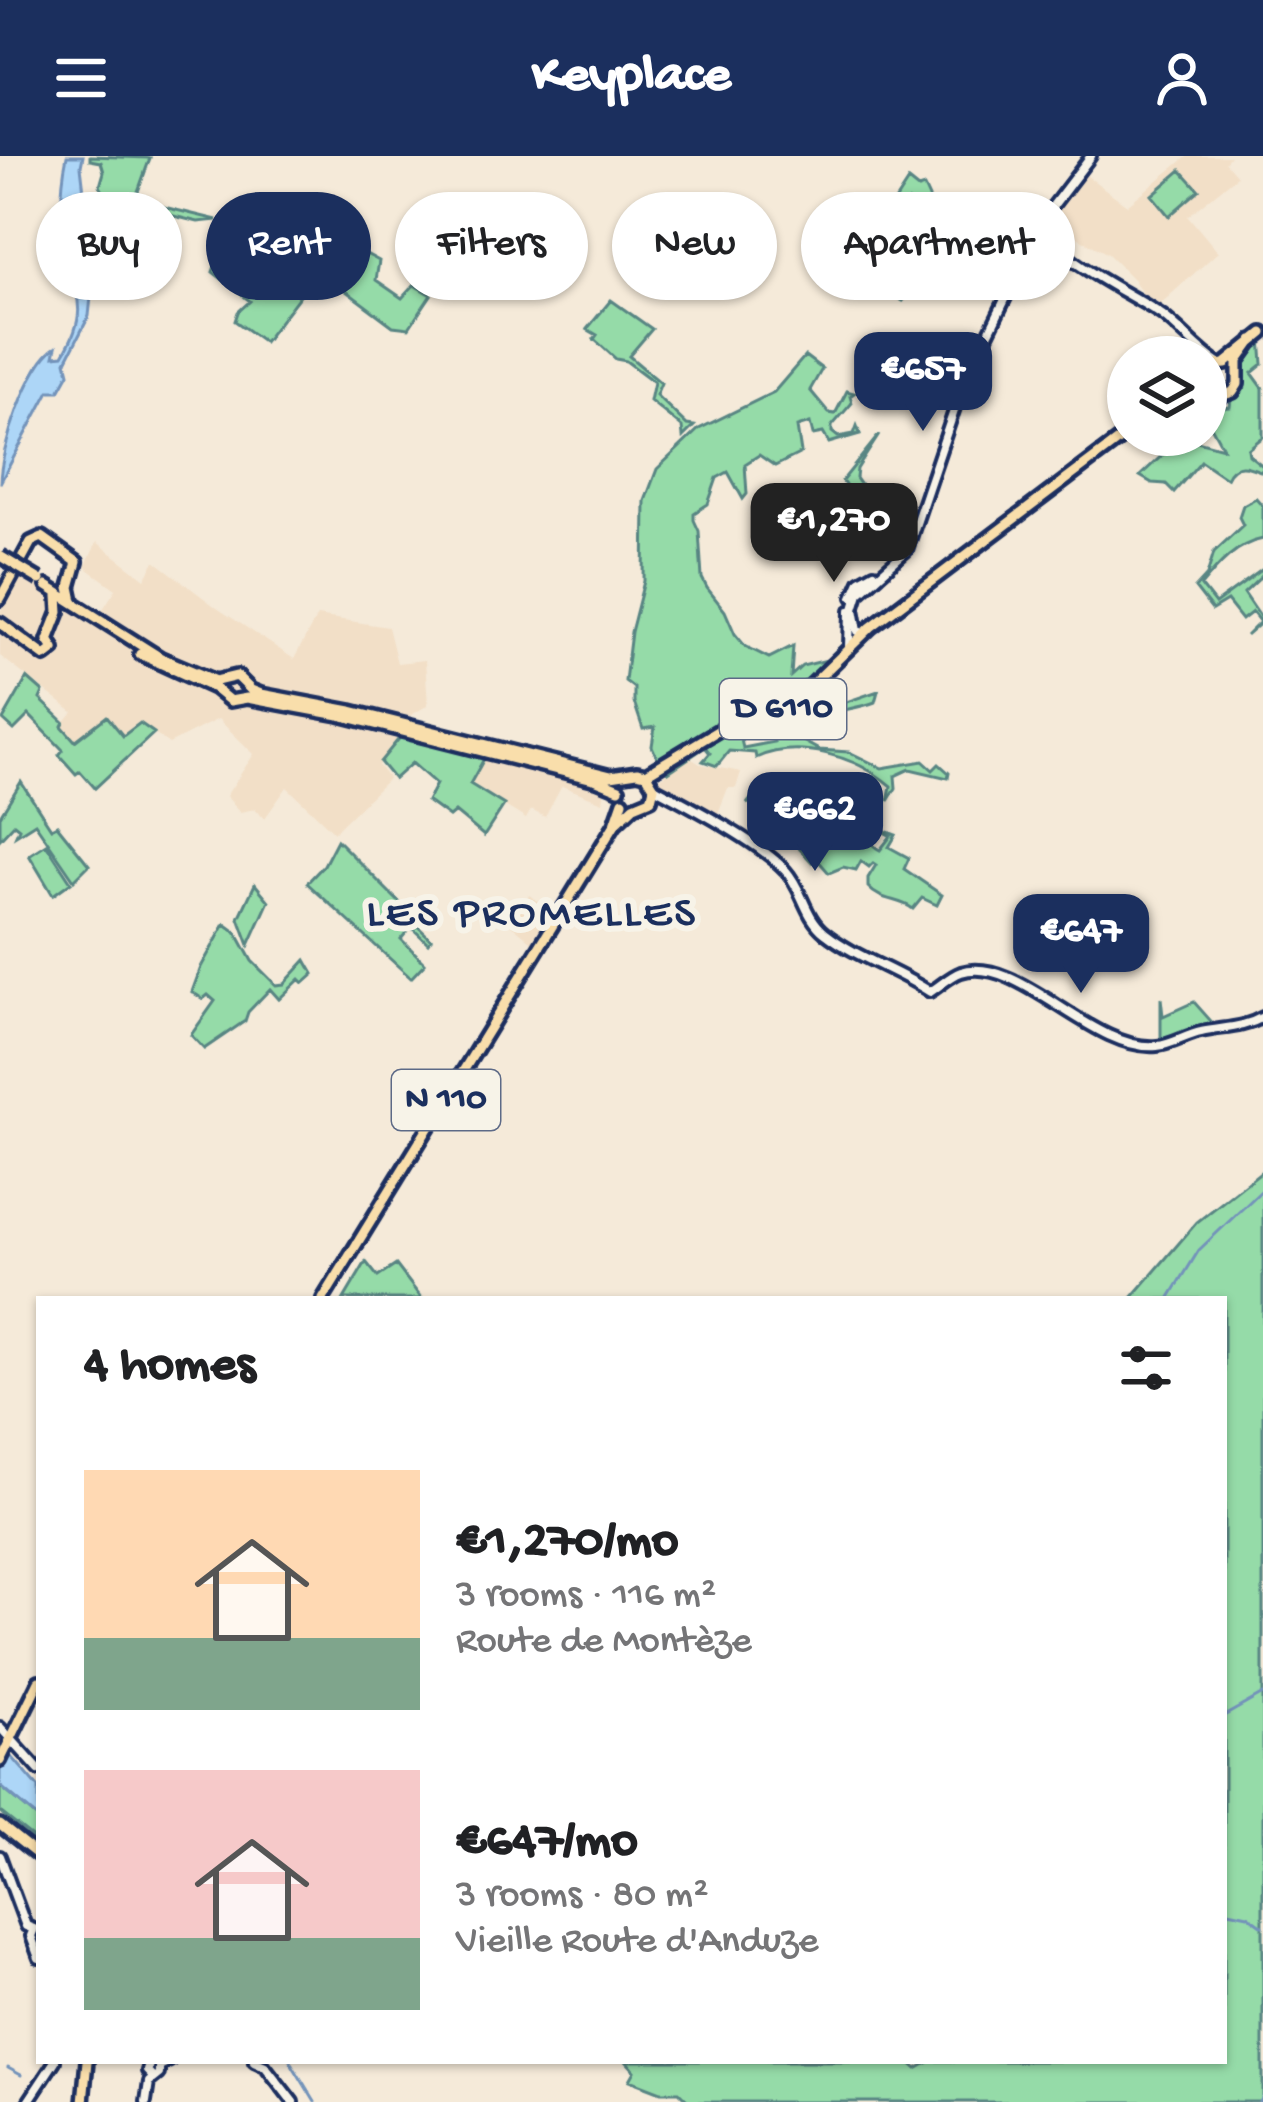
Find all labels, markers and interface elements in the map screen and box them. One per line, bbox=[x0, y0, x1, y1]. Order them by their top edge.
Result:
icon: menu bbox=[48, 45, 114, 111]
icon: person bbox=[1149, 45, 1215, 111]
text: Keyplace bbox=[532, 46, 731, 110]
chip: Buy bbox=[36, 192, 182, 300]
chip: Rent bbox=[206, 192, 371, 300]
chip: Filters bbox=[395, 192, 588, 300]
chip: New bbox=[612, 192, 777, 300]
chip: Apartment bbox=[801, 192, 1075, 300]
pin: €657 bbox=[852, 332, 994, 434]
map controls bbox=[1107, 336, 1227, 456]
button: layers bbox=[1107, 336, 1227, 456]
text: €657 bbox=[881, 348, 965, 394]
pin: €1,270 bbox=[736, 483, 932, 585]
text: €1,270 bbox=[778, 499, 890, 545]
road number: D 6110 bbox=[720, 679, 846, 739]
pin: €662 bbox=[744, 772, 886, 874]
text: €662 bbox=[774, 788, 856, 834]
district label: LES PROMELLES bbox=[366, 889, 698, 942]
pin: €647 bbox=[1010, 894, 1152, 996]
text: €647 bbox=[1040, 910, 1122, 956]
road number: N 110 bbox=[392, 1070, 500, 1130]
icon: filters bbox=[1113, 1335, 1179, 1401]
text: 4 homes bbox=[84, 1338, 255, 1398]
text: €1,270/mo bbox=[456, 1514, 678, 1574]
icon: home bbox=[180, 1518, 324, 1662]
text: 3 rooms · 116 m² bbox=[456, 1574, 716, 1620]
text: Route de Montèze bbox=[456, 1620, 752, 1666]
text: €647/mo bbox=[456, 1814, 638, 1874]
icon: home bbox=[180, 1818, 324, 1962]
text: 3 rooms · 80 m² bbox=[456, 1874, 708, 1920]
text: Vieille Route d'Anduze bbox=[456, 1920, 818, 1966]

